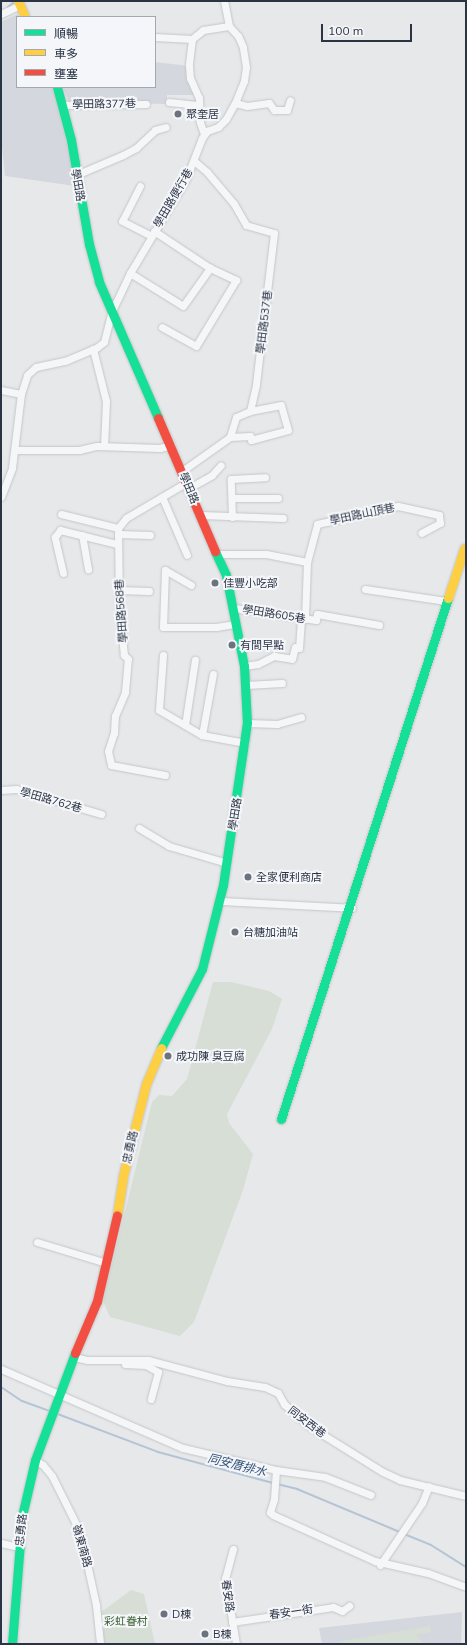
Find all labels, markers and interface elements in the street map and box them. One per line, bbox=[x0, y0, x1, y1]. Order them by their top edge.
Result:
legend bbox=[16, 16, 156, 88]
scale bar bbox=[323, 16, 414, 42]
text: 100 m bbox=[328, 23, 363, 38]
text: 順暢 bbox=[54, 26, 78, 41]
text: 車多 bbox=[54, 46, 78, 61]
text: 壅塞 bbox=[54, 66, 78, 81]
street label: 學田路377巷 bbox=[72, 97, 136, 111]
place label: 聚奎居 bbox=[186, 107, 219, 121]
marker: 聚奎居 bbox=[173, 109, 183, 119]
street label: 學田路便行巷 bbox=[151, 166, 195, 230]
street label: 學田路 bbox=[69, 168, 87, 202]
street label: 學田路537巷 bbox=[254, 290, 274, 354]
street label: 學田路 bbox=[176, 470, 202, 506]
street label: 學田路山頂巷 bbox=[328, 501, 396, 527]
place label: 佳豐小吃部 bbox=[223, 576, 278, 590]
marker: 佳豐小吃部 bbox=[210, 578, 220, 588]
street label: 學田路568巷 bbox=[112, 579, 130, 643]
street label: 學田路605巷 bbox=[241, 602, 307, 626]
place label: 有間早點 bbox=[240, 638, 284, 652]
marker: 有間早點 bbox=[227, 640, 237, 650]
street label: 學田路762巷 bbox=[19, 785, 83, 815]
street label: 學田路 bbox=[226, 797, 244, 831]
place label: 全家便利商店 bbox=[256, 870, 322, 884]
marker: 全家便利商店 bbox=[243, 872, 253, 882]
place label: 台糖加油站 bbox=[243, 925, 298, 939]
marker: 台糖加油站 bbox=[230, 927, 240, 937]
place label: 成功陳 臭豆腐 bbox=[176, 1049, 245, 1063]
marker: 成功陳 臭豆腐 bbox=[163, 1051, 173, 1061]
street label: 忠勇路 bbox=[120, 1129, 140, 1165]
street label: 同安西巷 bbox=[285, 1403, 329, 1441]
water label: 同安厝排水 bbox=[206, 1451, 268, 1479]
street label: 忠勇路 bbox=[13, 1513, 29, 1547]
street label: 嶺東南路 bbox=[70, 1523, 94, 1569]
street label: 春安路 bbox=[219, 1579, 237, 1613]
street label: 春安一街 bbox=[268, 1602, 314, 1622]
place label: D棟 bbox=[172, 1607, 191, 1621]
marker: D棟 bbox=[159, 1609, 169, 1619]
park label: 彩虹眷村 bbox=[104, 1614, 148, 1628]
place label: B棟 bbox=[213, 1627, 231, 1641]
marker: B棟 bbox=[200, 1629, 210, 1639]

